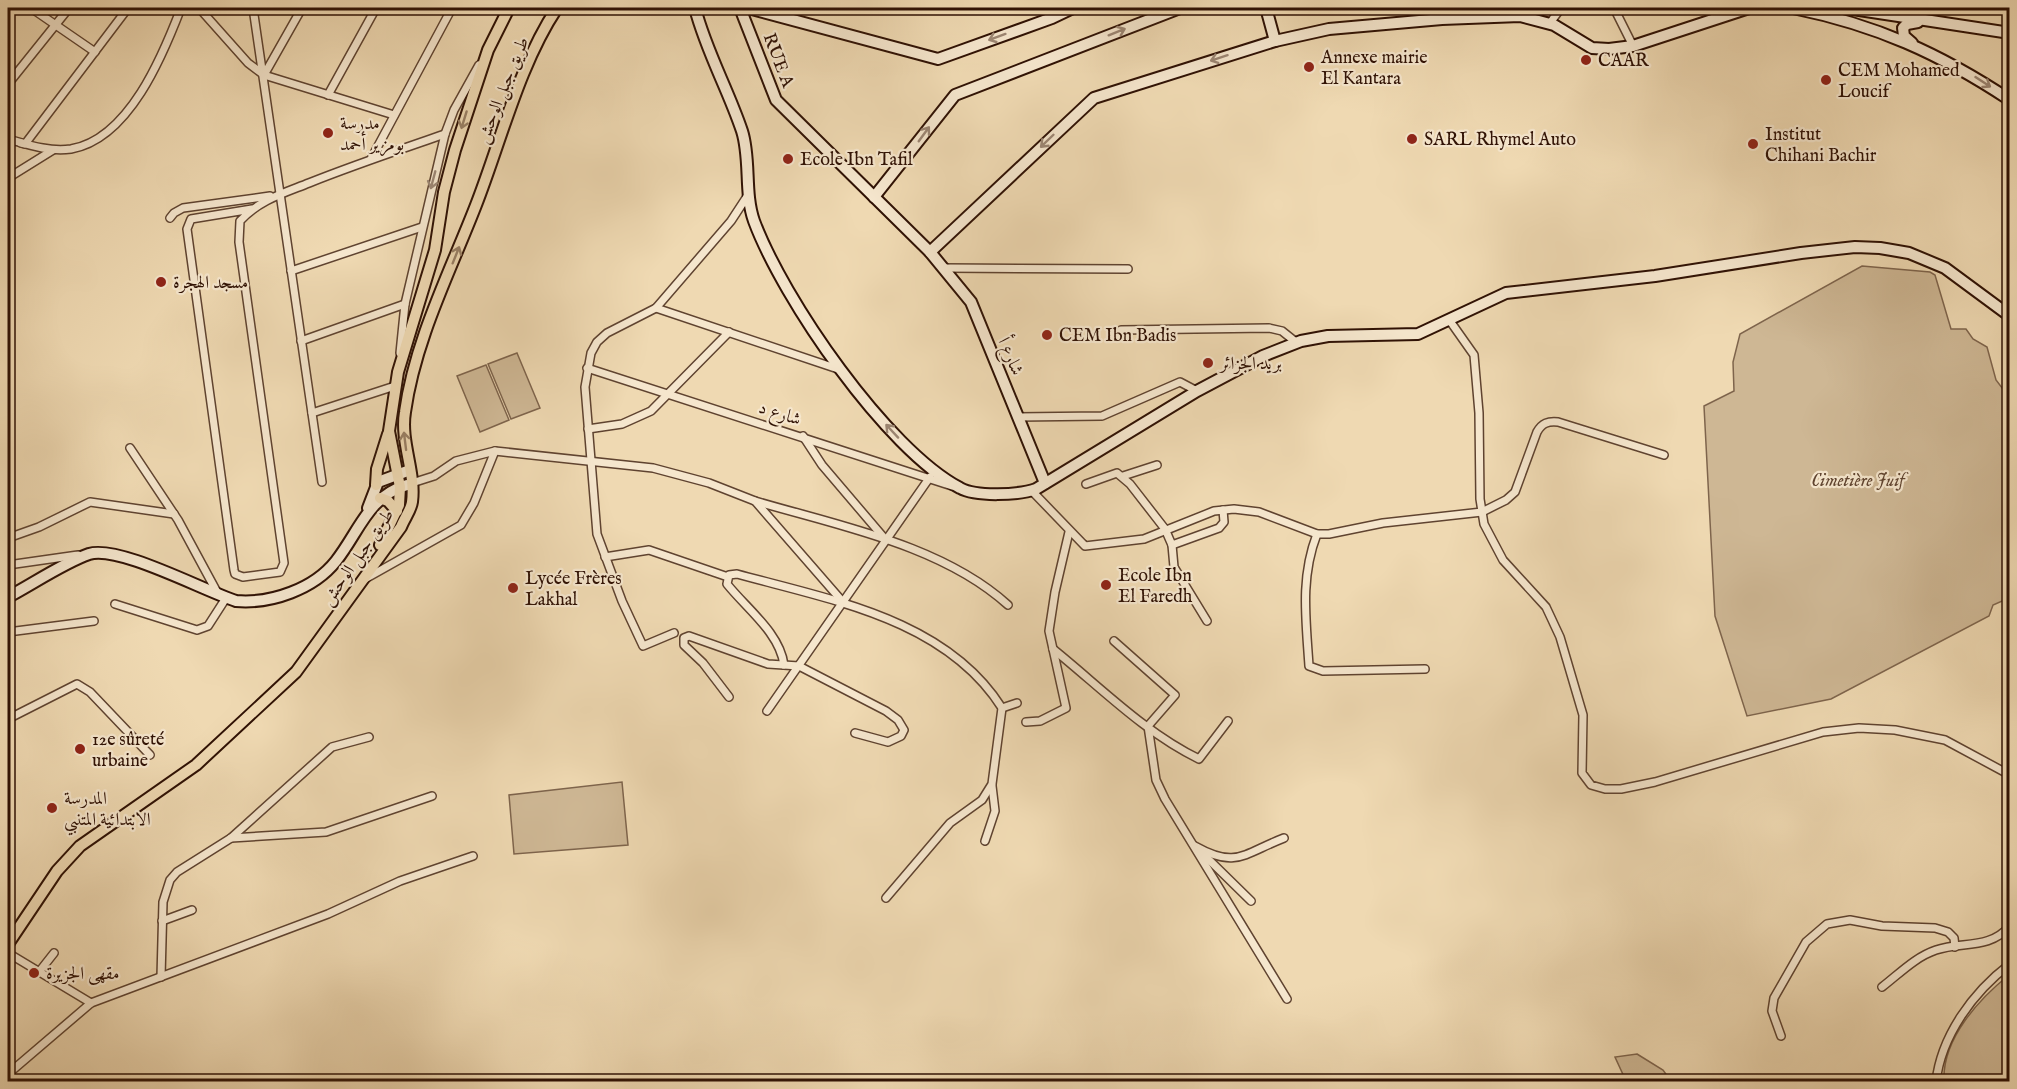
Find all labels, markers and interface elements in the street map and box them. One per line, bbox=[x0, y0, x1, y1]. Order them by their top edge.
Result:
one-way arrow bbox=[1107, 26, 1126, 37]
street label: RUE A bbox=[757, 30, 799, 92]
one-way arrow bbox=[988, 33, 1007, 44]
street label: طريق جبل الوحش bbox=[472, 34, 535, 147]
place label: Annexe mairie El Kantara bbox=[1320, 47, 1428, 91]
place label: CAAR bbox=[1598, 50, 1650, 73]
marker: CAAR bbox=[1579, 53, 1593, 67]
one-way arrow bbox=[1210, 54, 1229, 65]
marker: Annexe mairie El Kantara bbox=[1302, 60, 1316, 74]
place label: CEM Mohamed Loucif bbox=[1838, 60, 1960, 104]
marker: CEM Mohamed Loucif bbox=[1819, 73, 1833, 87]
one-way arrow bbox=[1974, 77, 1991, 89]
one-way arrow bbox=[458, 110, 469, 129]
place label: مدرسة بومزير أحمد bbox=[340, 113, 404, 157]
place label: Institut Chihani Bachir bbox=[1765, 124, 1877, 168]
marker: مدرسة بومزير أحمد bbox=[321, 126, 335, 140]
one-way arrow bbox=[917, 127, 930, 143]
place label: SARL Rhymel Auto bbox=[1424, 129, 1576, 152]
marker: SARL Rhymel Auto bbox=[1405, 132, 1419, 146]
one-way arrow bbox=[1040, 134, 1055, 148]
marker: Institut Chihani Bachir bbox=[1746, 137, 1760, 151]
place label: Ecole Ibn Tafil bbox=[800, 149, 913, 172]
marker: Ecole Ibn Tafil bbox=[781, 152, 795, 166]
one-way arrow bbox=[427, 170, 438, 189]
one-way arrow bbox=[451, 246, 462, 264]
place label: مسجد الهجرة bbox=[173, 272, 248, 295]
marker: مسجد الهجرة bbox=[154, 275, 168, 289]
place label: CEM Ibn Badis bbox=[1059, 325, 1176, 348]
marker: CEM Ibn Badis bbox=[1040, 328, 1054, 342]
street label: شارع أ bbox=[989, 333, 1031, 380]
place label: بريد الجزائر bbox=[1218, 353, 1282, 376]
marker: بريد الجزائر bbox=[1201, 356, 1215, 370]
street label: شارع د bbox=[755, 397, 804, 434]
one-way arrow bbox=[885, 424, 899, 439]
one-way arrow bbox=[399, 432, 410, 452]
park label: Cimetière Juif bbox=[1811, 470, 1909, 493]
street label: طريق جبل الوحش bbox=[316, 505, 400, 611]
place label: Ecole Ibn El Faredh bbox=[1118, 565, 1193, 609]
place label: Lycée Frères Lakhal bbox=[525, 568, 622, 612]
marker: Ecole Ibn El Faredh bbox=[1099, 578, 1113, 592]
marker: Lycée Frères Lakhal bbox=[506, 581, 520, 595]
place label: 12e sûreté urbaine bbox=[92, 729, 164, 773]
marker: 12e sûreté urbaine bbox=[73, 742, 87, 756]
place label: المدرسة الابتدائية المتنبي bbox=[64, 788, 151, 836]
marker: المدرسة الابتدائية المتنبي bbox=[45, 801, 59, 815]
place label: مقهى الجزيرة bbox=[46, 963, 119, 986]
marker: مقهى الجزيرة bbox=[27, 966, 41, 980]

